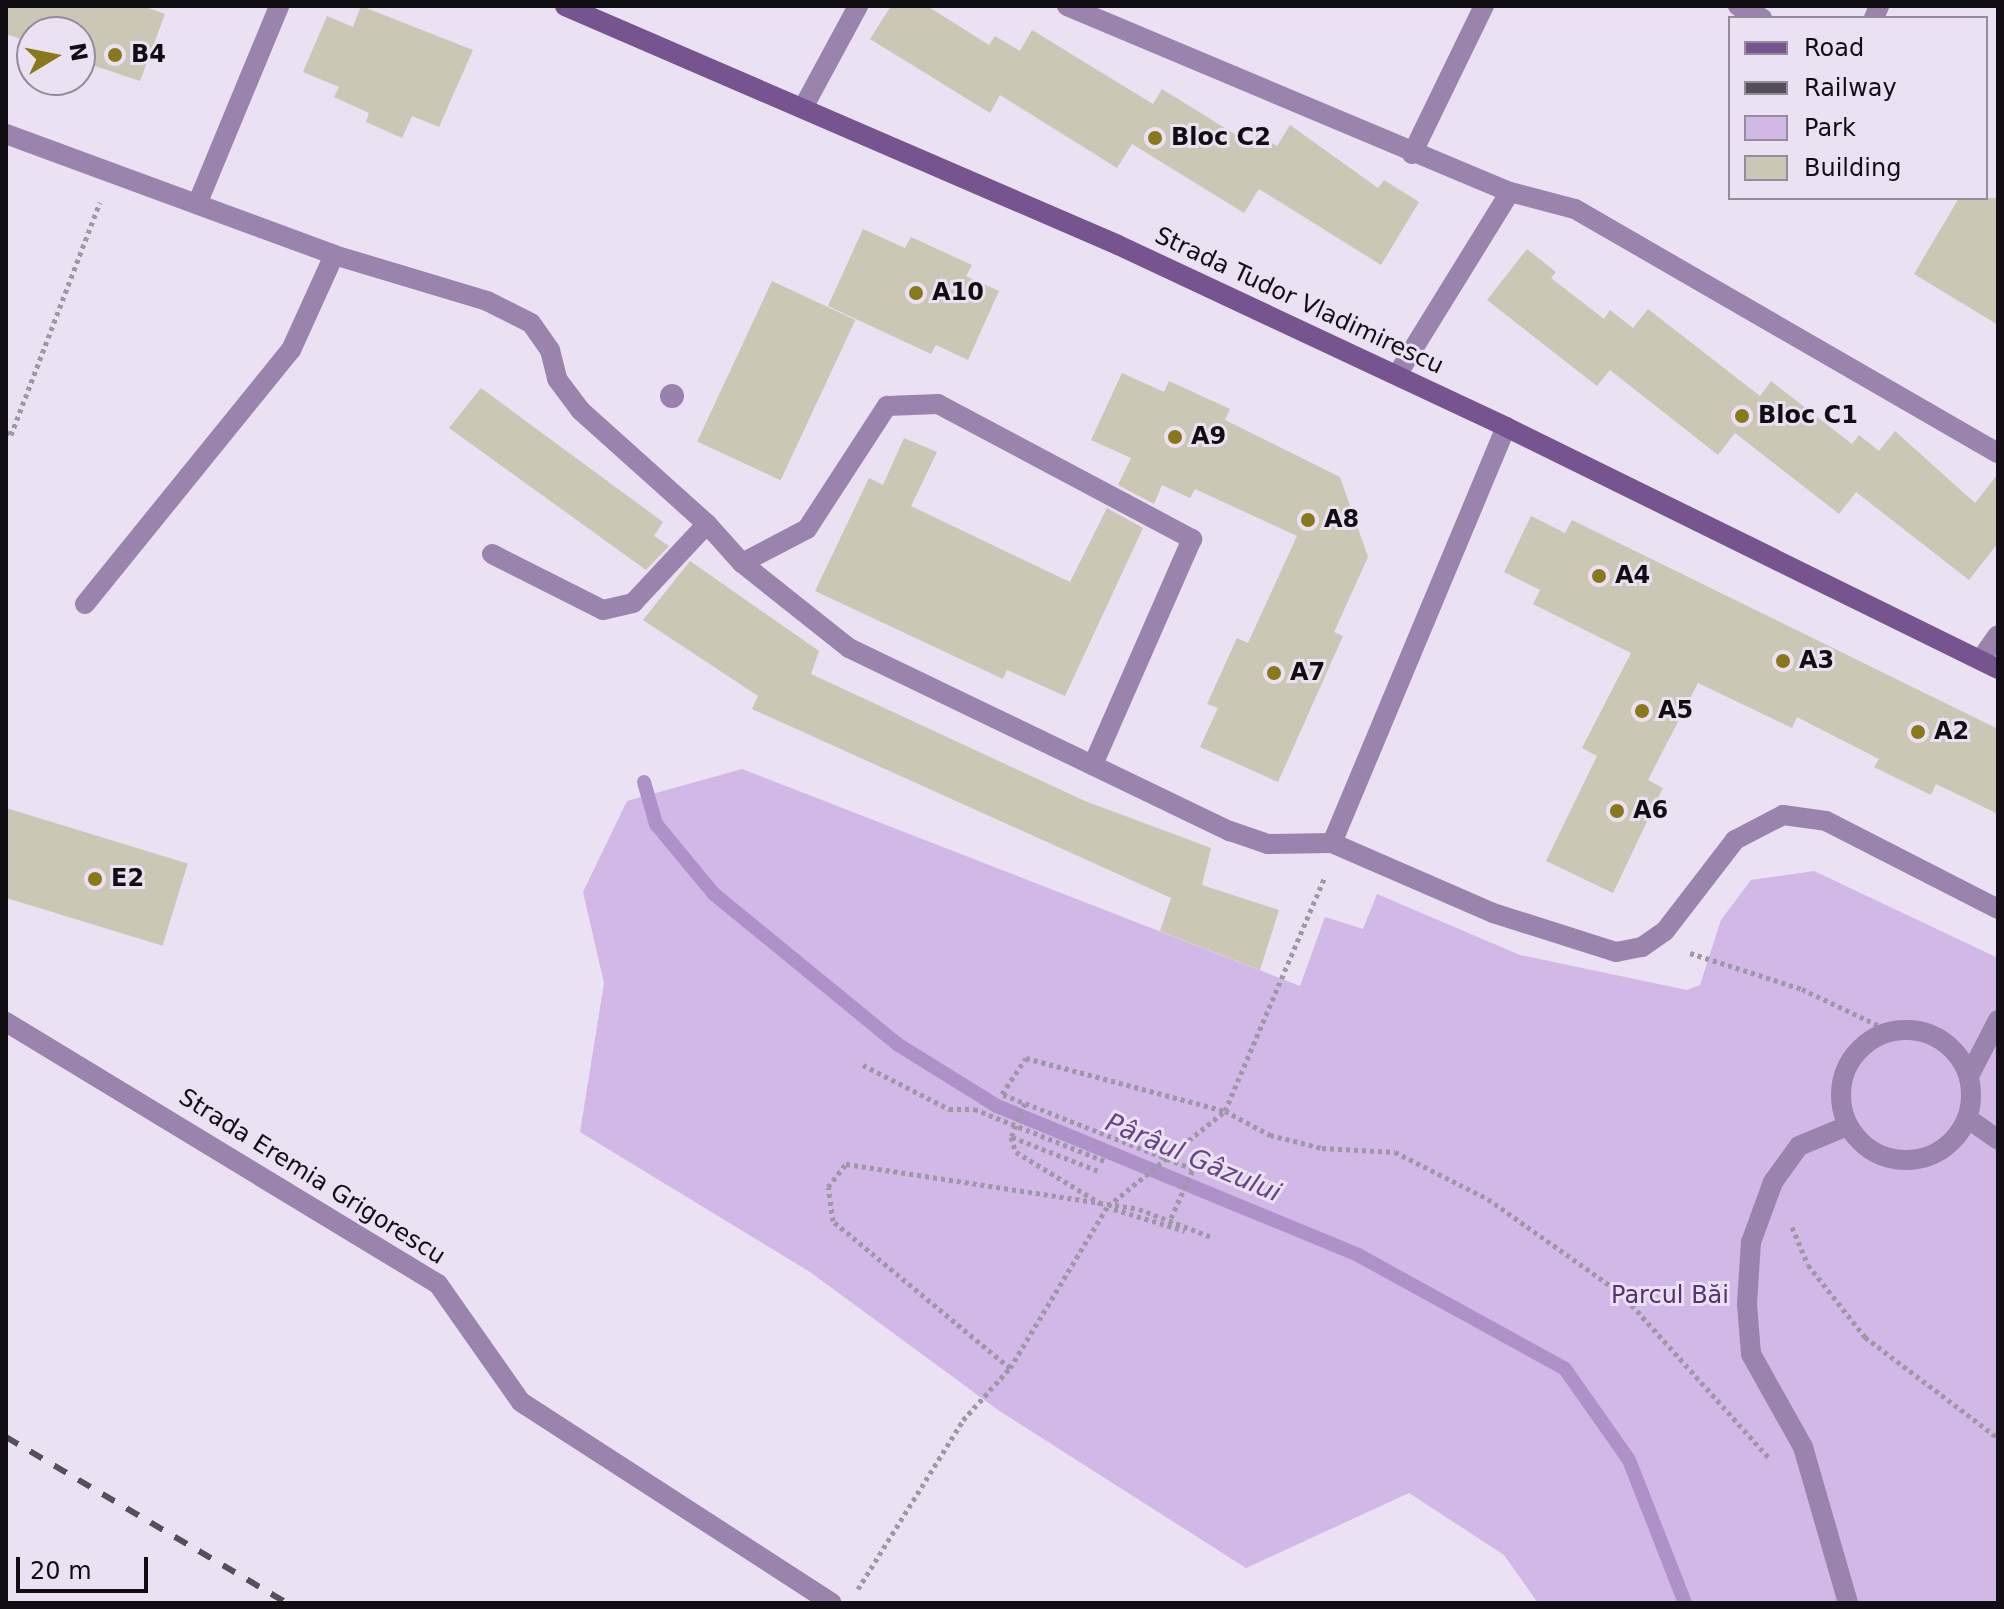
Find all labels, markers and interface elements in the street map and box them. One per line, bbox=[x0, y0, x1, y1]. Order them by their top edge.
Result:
north arrow bbox=[16, 16, 96, 96]
legend bbox=[1728, 16, 1988, 200]
text: Road bbox=[1804, 34, 1864, 62]
text: N bbox=[64, 41, 92, 63]
place label: B4 bbox=[131, 41, 166, 69]
marker: B4 bbox=[106, 46, 124, 64]
text: Railway bbox=[1804, 74, 1897, 102]
text: Park bbox=[1804, 114, 1856, 142]
place label: Bloc C2 bbox=[1171, 124, 1271, 152]
marker: Bloc C2 bbox=[1146, 129, 1164, 147]
text: Building bbox=[1804, 154, 1901, 182]
street label: Strada Tudor Vladimirescu bbox=[1150, 221, 1448, 381]
place label: A10 bbox=[932, 279, 984, 307]
marker: A10 bbox=[907, 284, 925, 302]
place label: Bloc C1 bbox=[1758, 402, 1858, 430]
marker: Bloc C1 bbox=[1733, 407, 1751, 425]
place label: A9 bbox=[1191, 423, 1226, 451]
marker: A9 bbox=[1166, 428, 1184, 446]
place label: A8 bbox=[1324, 506, 1359, 534]
marker: A8 bbox=[1299, 511, 1317, 529]
place label: A4 bbox=[1615, 562, 1650, 590]
marker: A4 bbox=[1590, 567, 1608, 585]
place label: A3 bbox=[1799, 647, 1834, 675]
marker: A3 bbox=[1774, 652, 1792, 670]
place label: A7 bbox=[1290, 659, 1325, 687]
marker: A7 bbox=[1265, 664, 1283, 682]
place label: A5 bbox=[1658, 697, 1693, 725]
marker: A5 bbox=[1633, 702, 1651, 720]
place label: A2 bbox=[1934, 718, 1969, 746]
marker: A2 bbox=[1909, 723, 1927, 741]
place label: A6 bbox=[1633, 797, 1668, 825]
marker: A6 bbox=[1608, 802, 1626, 820]
place label: E2 bbox=[111, 865, 144, 893]
marker: E2 bbox=[86, 870, 104, 888]
street label: Strada Eremia Grigorescu bbox=[174, 1083, 450, 1271]
water label: Pârâul Gâzului bbox=[1101, 1107, 1285, 1209]
park label: Parcul Băi bbox=[1611, 1282, 1729, 1310]
scale bar bbox=[20, 1541, 152, 1591]
text: 20 m bbox=[30, 1557, 92, 1585]

